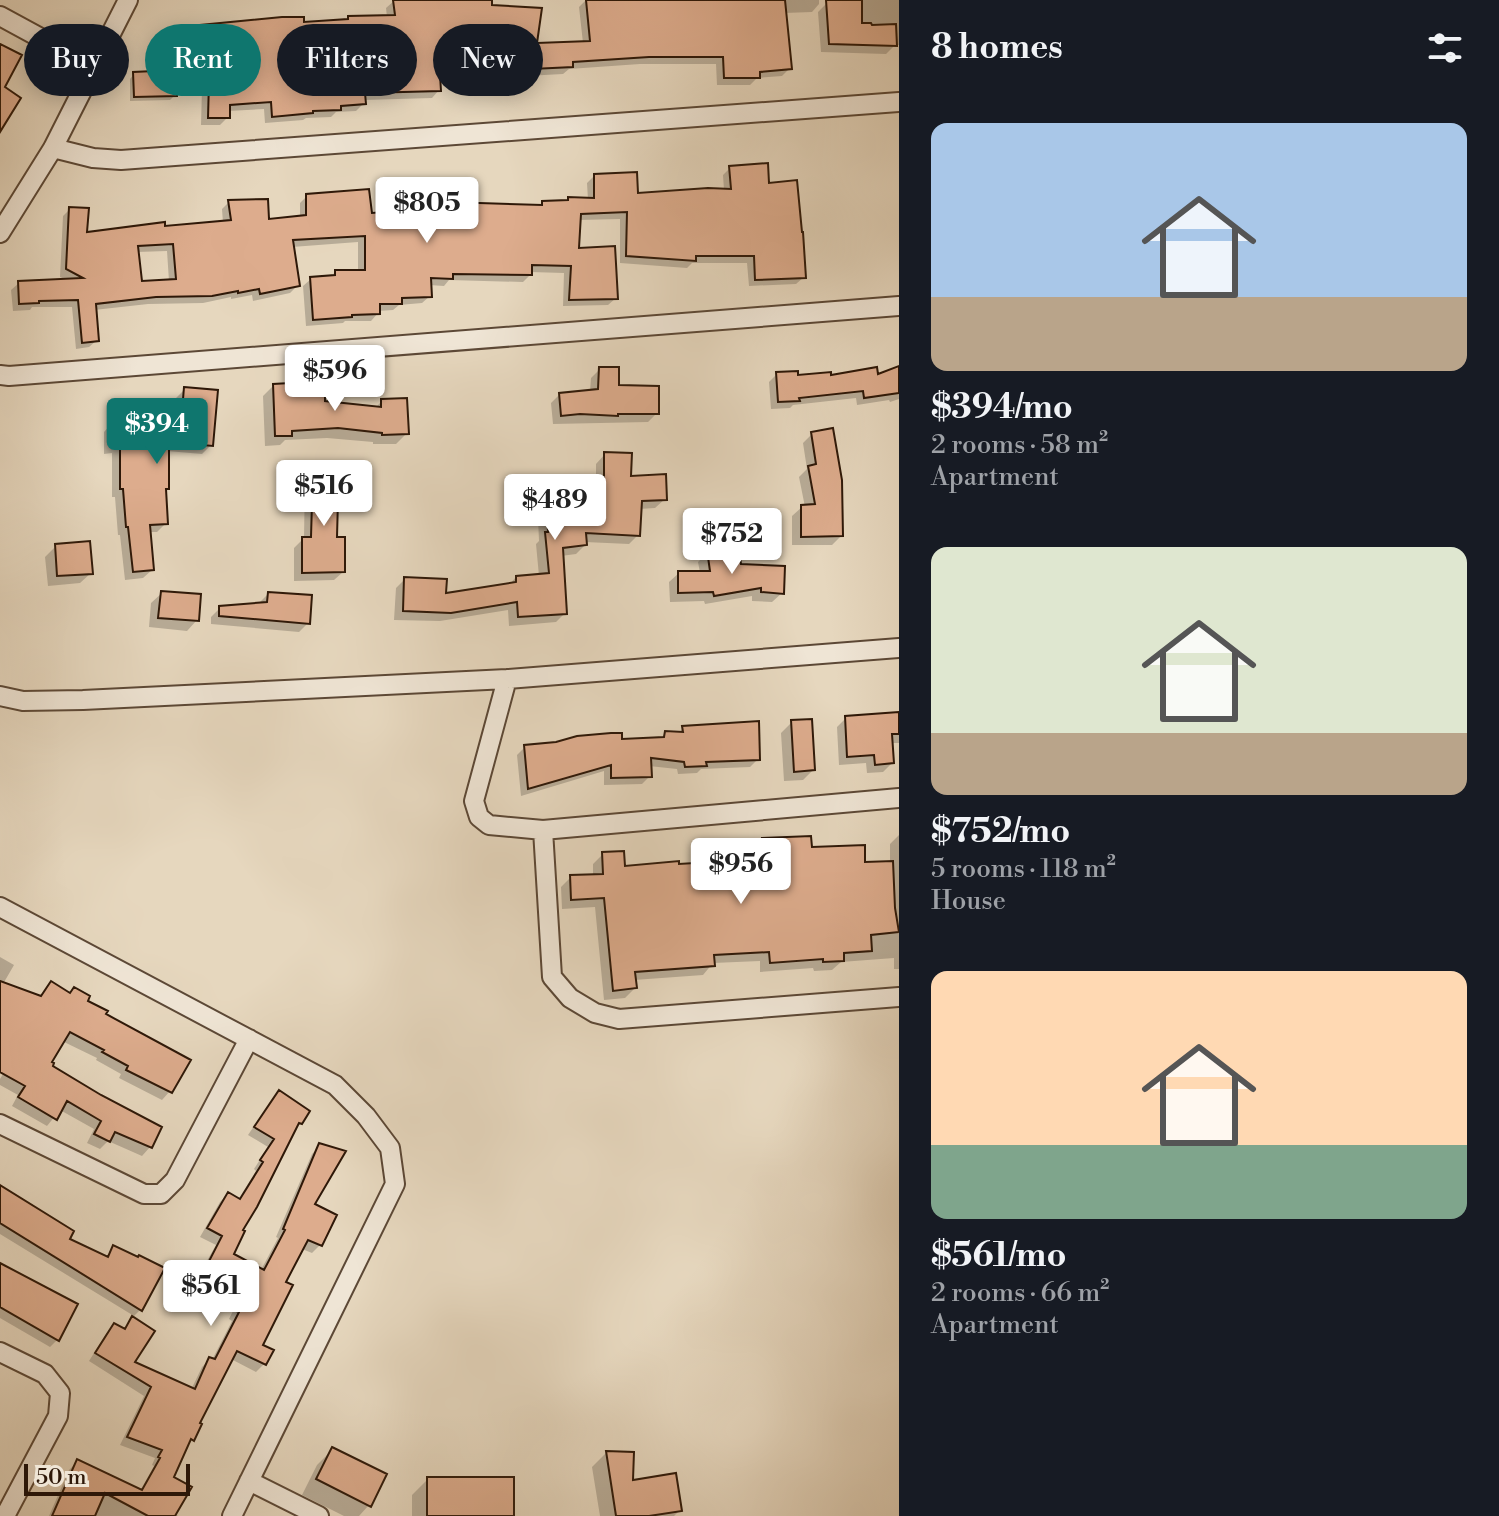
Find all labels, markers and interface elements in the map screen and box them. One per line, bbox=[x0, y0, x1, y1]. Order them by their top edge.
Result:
chip: Buy bbox=[24, 24, 129, 96]
chip: Rent bbox=[145, 24, 261, 96]
chip: Filters bbox=[277, 24, 417, 96]
chip: New bbox=[433, 24, 543, 96]
icon: filters bbox=[1423, 26, 1467, 70]
text: 8 homes bbox=[931, 27, 1063, 69]
icon: home bbox=[1127, 175, 1271, 319]
pin: $805 bbox=[380, 177, 474, 245]
text: $805 bbox=[393, 187, 461, 219]
pin: $596 bbox=[288, 345, 382, 413]
text: $596 bbox=[303, 355, 367, 387]
text: $394/mo bbox=[931, 387, 1073, 429]
pin: $394 bbox=[110, 398, 204, 466]
text: $394 bbox=[125, 408, 189, 440]
text: 2 rooms · 58 m² bbox=[931, 429, 1108, 461]
pin: $516 bbox=[277, 460, 371, 528]
text: Apartment bbox=[931, 461, 1059, 493]
text: $516 bbox=[294, 470, 354, 502]
pin: $489 bbox=[508, 474, 602, 542]
text: $489 bbox=[522, 484, 588, 516]
pin: $752 bbox=[685, 508, 779, 576]
text: $752 bbox=[701, 518, 763, 550]
icon: home bbox=[1127, 599, 1271, 743]
text: $752/mo bbox=[931, 811, 1070, 853]
pin: $956 bbox=[694, 838, 788, 906]
text: $956 bbox=[709, 848, 773, 880]
text: 5 rooms · 118 m² bbox=[931, 853, 1116, 885]
text: House bbox=[931, 885, 1006, 917]
icon: home bbox=[1127, 1023, 1271, 1167]
text: $561/mo bbox=[931, 1235, 1067, 1277]
pin: $561 bbox=[164, 1260, 258, 1328]
text: $561 bbox=[181, 1270, 241, 1302]
text: 2 rooms · 66 m² bbox=[931, 1277, 1109, 1309]
text: Apartment bbox=[931, 1309, 1059, 1341]
scale bar bbox=[24, 1460, 190, 1496]
text: 50 m bbox=[36, 1464, 87, 1491]

